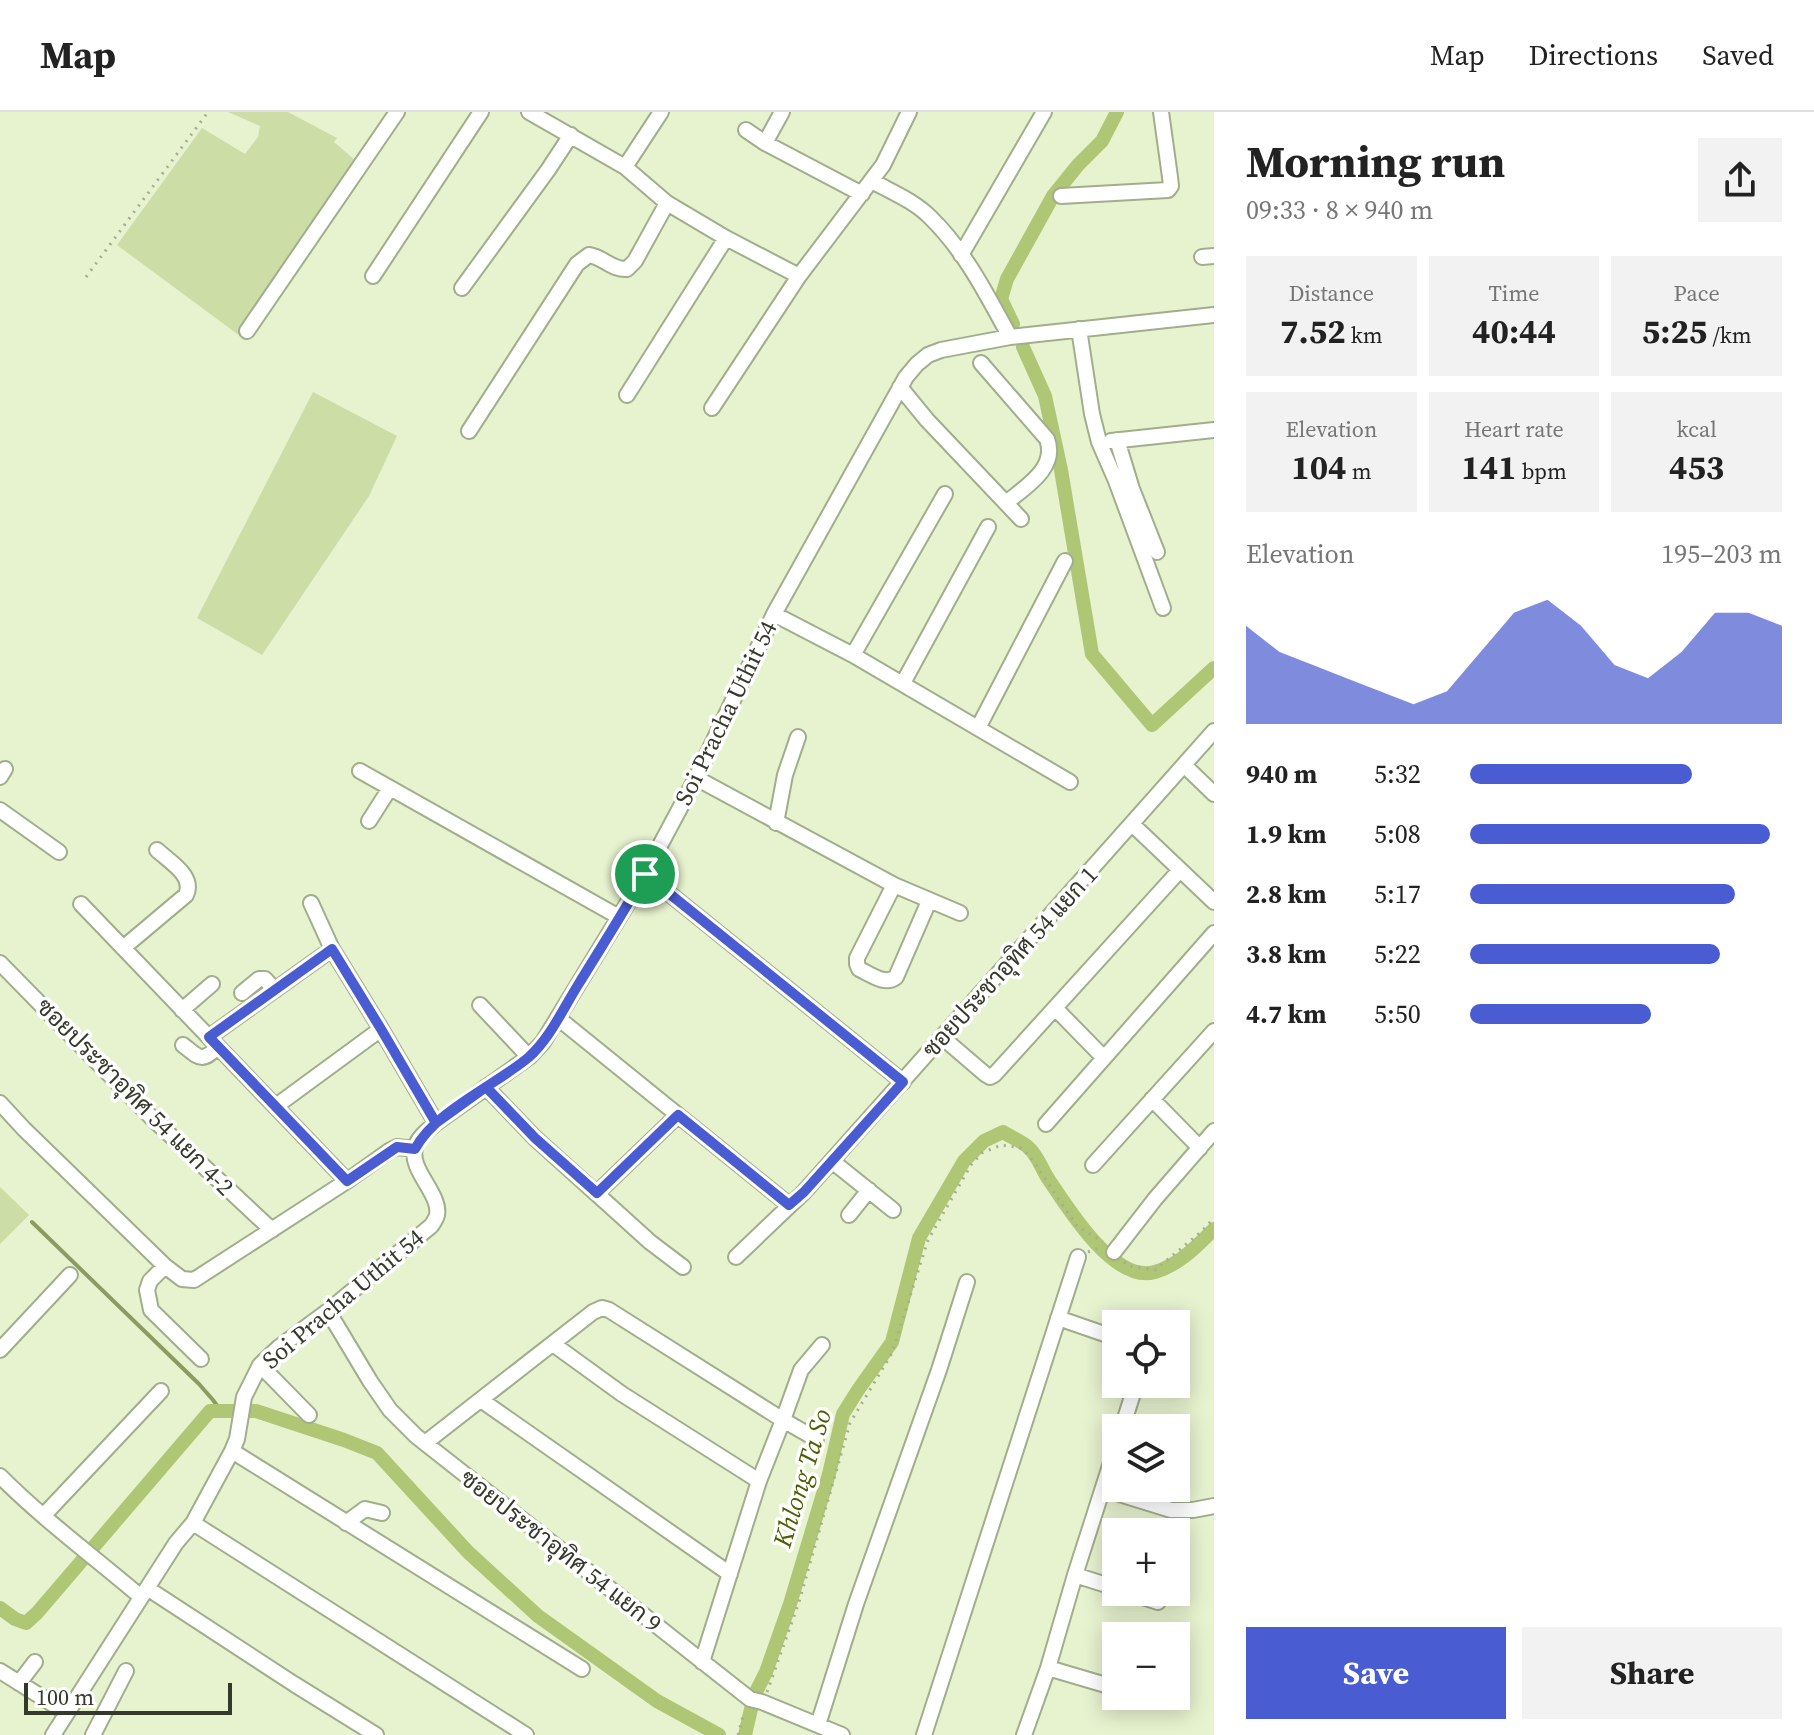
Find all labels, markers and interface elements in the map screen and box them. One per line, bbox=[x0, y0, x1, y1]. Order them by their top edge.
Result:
text: Map bbox=[40, 29, 116, 81]
text: Map bbox=[1430, 36, 1485, 74]
text: Directions bbox=[1529, 36, 1658, 74]
text: Saved bbox=[1702, 36, 1774, 74]
text: Morning run bbox=[1246, 131, 1505, 192]
button: share bbox=[1698, 138, 1782, 222]
text: 09:33 · 8 × 940 m bbox=[1246, 192, 1433, 228]
text: Distance bbox=[1289, 278, 1374, 308]
text: Time bbox=[1489, 278, 1539, 308]
text: Pace bbox=[1674, 278, 1720, 308]
text: 7.52 bbox=[1280, 308, 1346, 354]
text: 40:44 bbox=[1472, 308, 1556, 354]
text: 5:25 bbox=[1642, 308, 1707, 354]
text: km bbox=[1346, 320, 1383, 350]
text: /km bbox=[1707, 320, 1752, 350]
text: Elevation bbox=[1285, 414, 1377, 444]
text: Heart rate bbox=[1464, 414, 1564, 444]
text: kcal bbox=[1677, 414, 1717, 444]
text: 104 bbox=[1291, 444, 1347, 490]
text: 141 bbox=[1461, 444, 1517, 490]
text: 453 bbox=[1669, 444, 1724, 490]
text: m bbox=[1347, 456, 1371, 486]
text: bpm bbox=[1517, 456, 1567, 486]
text: Elevation bbox=[1246, 536, 1355, 572]
text: 195–203 m bbox=[1661, 536, 1782, 572]
street label: Soi Pracha Uthit 54 bbox=[667, 615, 785, 811]
text: 940 m bbox=[1246, 756, 1317, 792]
text: 5:32 bbox=[1374, 756, 1421, 792]
text: 1.9 km bbox=[1246, 816, 1327, 852]
text: 5:08 bbox=[1374, 816, 1421, 852]
pin bbox=[611, 840, 679, 908]
icon: arrive bbox=[623, 852, 667, 896]
street label: ซอยประชาอุทิศ 54 แยก 1 bbox=[915, 859, 1105, 1065]
text: 2.8 km bbox=[1246, 876, 1327, 912]
text: 5:17 bbox=[1374, 876, 1421, 912]
text: 3.8 km bbox=[1246, 936, 1327, 972]
text: 5:22 bbox=[1374, 936, 1421, 972]
street label: ซอยประชาอุทิศ 54 แยก 4-2 bbox=[29, 991, 241, 1203]
text: 4.7 km bbox=[1246, 996, 1327, 1032]
text: 5:50 bbox=[1374, 996, 1421, 1032]
street label: Soi Pracha Uthit 54 bbox=[255, 1221, 431, 1376]
map controls bbox=[1102, 1310, 1190, 1710]
button: locate bbox=[1102, 1310, 1190, 1398]
water label: Khlong Ta So bbox=[764, 1404, 840, 1553]
button: layers bbox=[1102, 1414, 1190, 1502]
street label: ซอยประชาอุทิศ 54 แยก 9 bbox=[454, 1461, 669, 1640]
button: + bbox=[1102, 1518, 1190, 1606]
button: − bbox=[1102, 1622, 1190, 1710]
button: Save bbox=[1246, 1627, 1506, 1719]
button: Share bbox=[1522, 1627, 1782, 1719]
scale bar bbox=[24, 1679, 232, 1715]
text: 100 m bbox=[36, 1682, 94, 1712]

